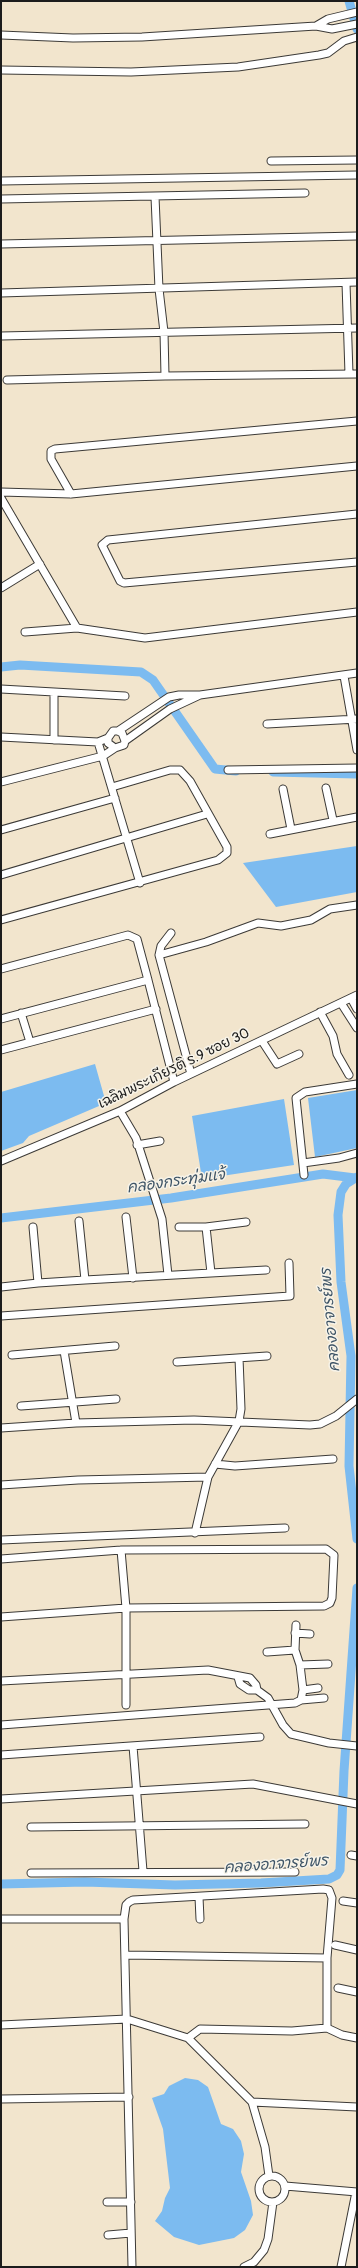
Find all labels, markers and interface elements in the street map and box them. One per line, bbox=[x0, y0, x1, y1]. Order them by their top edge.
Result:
street label: เฉลิมพระเกียรติ ร.9 ซอย 30 bbox=[96, 1025, 252, 1113]
water label: คลองกระทุ่มแจ้ bbox=[126, 1166, 226, 1198]
water label: คลองอาจารย์พร bbox=[317, 1267, 345, 1373]
water label: คลองอาจารย์พร bbox=[223, 1852, 329, 1878]

